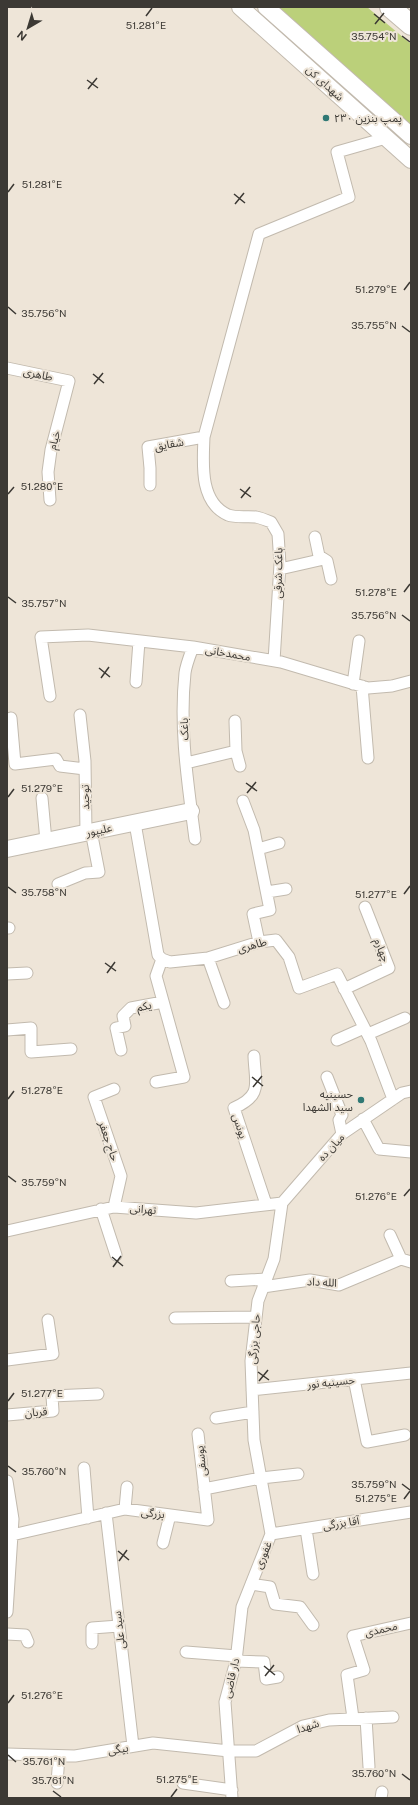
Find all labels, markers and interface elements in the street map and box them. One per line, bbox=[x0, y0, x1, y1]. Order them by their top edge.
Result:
north arrow bbox=[8, 8, 48, 48]
text: 51.281°E bbox=[126, 19, 166, 31]
text: N bbox=[15, 29, 29, 43]
text: 35.754°N bbox=[351, 30, 397, 42]
street label: شهدای کن bbox=[303, 63, 346, 104]
place label: پمپ بنزین ۲۳۰ bbox=[334, 112, 402, 126]
marker: پمپ بنزین ۲۳۰ bbox=[321, 113, 331, 123]
text: 51.281°E bbox=[22, 178, 62, 190]
text: 51.279°E bbox=[355, 283, 397, 295]
text: 35.756°N bbox=[21, 307, 67, 319]
text: 35.755°N bbox=[351, 319, 397, 331]
street label: طاهری bbox=[22, 365, 54, 384]
street label: خیام bbox=[46, 429, 64, 451]
street label: شقایق bbox=[153, 435, 185, 454]
text: 51.280°E bbox=[21, 480, 63, 492]
street label: باغک شرقی bbox=[272, 547, 285, 599]
text: 51.278°E bbox=[355, 586, 397, 598]
text: 35.757°N bbox=[21, 597, 67, 609]
text: 35.756°N bbox=[351, 609, 397, 621]
street label: محمدخانی bbox=[204, 643, 252, 664]
street label: باغک bbox=[178, 718, 191, 740]
text: 51.279°E bbox=[21, 782, 63, 794]
street label: توحید bbox=[79, 784, 92, 810]
street label: علیپور bbox=[84, 821, 114, 841]
text: 35.758°N bbox=[21, 886, 67, 898]
text: 51.277°E bbox=[355, 888, 397, 900]
street label: طاهری bbox=[236, 935, 268, 956]
street label: چهارم bbox=[370, 937, 392, 965]
street label: یکم bbox=[135, 999, 153, 1016]
text: 51.278°E bbox=[21, 1084, 63, 1096]
place label: حسینیه سید الشهدا bbox=[303, 1088, 354, 1114]
marker: حسینیه سید الشهدا bbox=[356, 1095, 366, 1105]
street label: یونس bbox=[229, 1112, 250, 1140]
street label: حاج جعفر bbox=[94, 1119, 122, 1164]
street label: میان ده bbox=[315, 1131, 348, 1164]
text: 35.759°N bbox=[21, 1176, 67, 1188]
text: 51.276°E bbox=[355, 1190, 397, 1202]
street label: تهرانی bbox=[129, 1202, 157, 1217]
street label: الله داد bbox=[307, 1275, 337, 1289]
street label: حاجی بزرگی bbox=[246, 1313, 263, 1365]
street label: حسینیه نور bbox=[306, 1373, 356, 1392]
text: 51.277°E bbox=[21, 1387, 63, 1399]
street label: قربان bbox=[24, 1405, 48, 1420]
street label: یوسفی bbox=[193, 1445, 210, 1477]
text: 35.760°N bbox=[22, 1465, 66, 1477]
text: 35.759°N bbox=[351, 1478, 397, 1490]
text: 51.275°E bbox=[355, 1492, 397, 1504]
street label: بزرگی bbox=[140, 1506, 165, 1521]
street label: آقا بزرگی bbox=[322, 1514, 361, 1533]
street label: غفوری bbox=[252, 1539, 275, 1571]
street label: سید علی bbox=[111, 1610, 128, 1650]
street label: محمدی bbox=[363, 1619, 399, 1640]
street label: دار قاضی bbox=[221, 1657, 242, 1699]
text: 51.276°E bbox=[21, 1689, 63, 1701]
street label: شهدا bbox=[295, 1717, 321, 1735]
street label: بیگی bbox=[107, 1741, 129, 1758]
text: 35.761°N bbox=[23, 1755, 65, 1767]
text: 35.760°N bbox=[352, 1767, 396, 1779]
text: 51.275°E bbox=[156, 1773, 198, 1785]
text: 35.761°N bbox=[32, 1774, 74, 1786]

